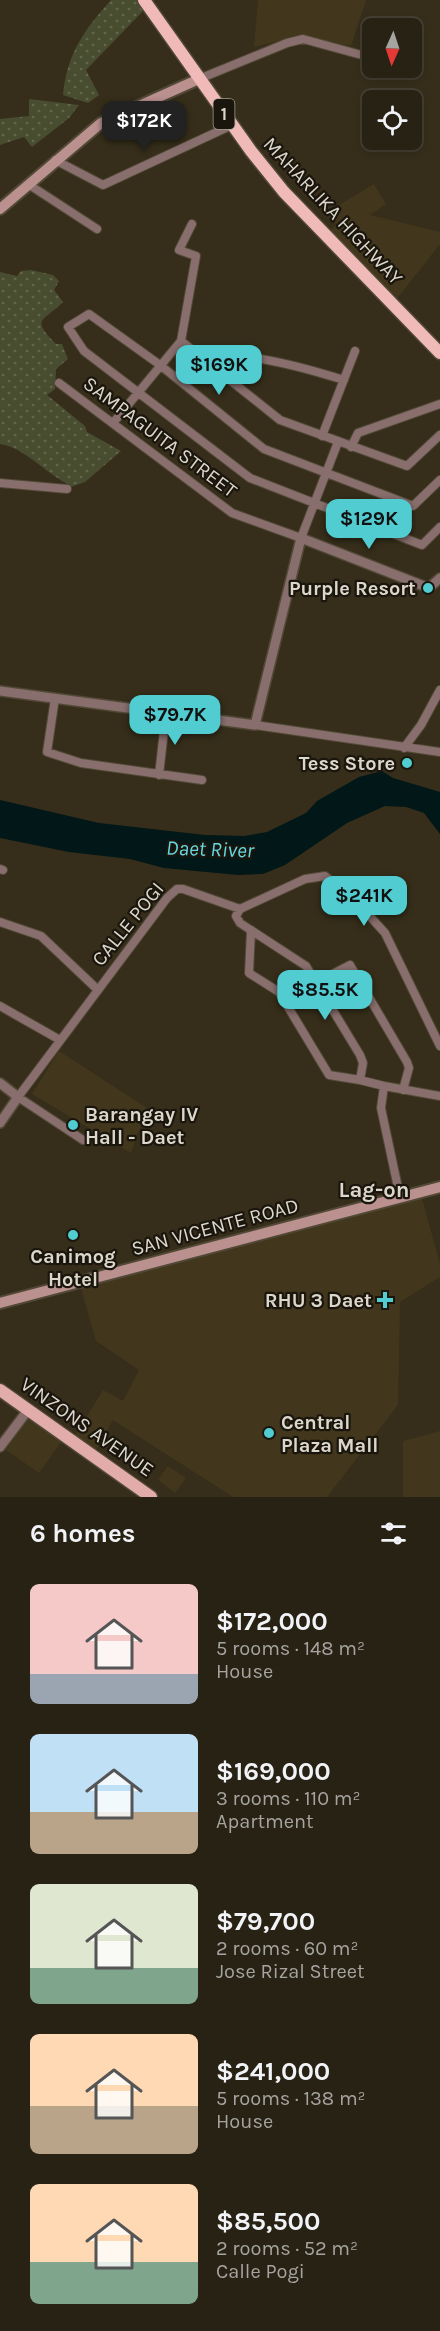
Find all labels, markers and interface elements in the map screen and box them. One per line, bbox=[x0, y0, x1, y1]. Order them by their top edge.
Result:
north arrow bbox=[362, 18, 422, 78]
map controls bbox=[362, 18, 422, 150]
button: locate bbox=[362, 90, 422, 150]
road number: 1 bbox=[214, 99, 234, 129]
pin: $172K bbox=[102, 101, 186, 152]
text: $172K bbox=[116, 109, 172, 132]
street label: MAHARLIKA HIGHWAY bbox=[259, 132, 407, 290]
pin: $169K bbox=[177, 345, 261, 396]
text: $169K bbox=[190, 353, 248, 376]
street label: SAMPAGUITA STREET bbox=[79, 372, 241, 502]
pin: $129K bbox=[327, 499, 411, 550]
text: $129K bbox=[340, 507, 398, 530]
place label: Purple Resort bbox=[289, 577, 416, 600]
marker: Purple Resort bbox=[421, 581, 435, 595]
pin: $79.7K bbox=[126, 695, 224, 746]
text: $79.7K bbox=[143, 703, 207, 726]
place label: Tess Store bbox=[299, 752, 395, 775]
marker: Tess Store bbox=[400, 756, 414, 770]
water label: Daet River bbox=[166, 835, 255, 863]
pin: $241K bbox=[322, 876, 406, 927]
street label: CALLE POGI bbox=[87, 878, 169, 970]
text: $241K bbox=[335, 884, 393, 907]
pin: $85.5K bbox=[276, 970, 374, 1021]
text: $85.5K bbox=[291, 978, 359, 1001]
place label: Barangay IV Hall - Daet bbox=[85, 1103, 198, 1149]
marker: Barangay IV Hall - Daet bbox=[66, 1118, 80, 1132]
district label: Lag-on bbox=[339, 1177, 409, 1203]
street label: SAN VICENTE ROAD bbox=[129, 1194, 301, 1260]
marker: Canimog Hotel bbox=[66, 1228, 80, 1242]
place label: Canimog Hotel bbox=[30, 1245, 116, 1291]
place label: RHU 3 Daet bbox=[265, 1289, 372, 1312]
marker: RHU 3 Daet bbox=[376, 1291, 394, 1309]
street label: VINZONS AVENUE bbox=[16, 1372, 158, 1482]
place label: Central Plaza Mall bbox=[281, 1411, 378, 1457]
marker: Central Plaza Mall bbox=[262, 1426, 276, 1440]
icon: filters bbox=[377, 1517, 410, 1550]
text: 6 homes bbox=[30, 1518, 135, 1549]
text: $172,000 bbox=[216, 1606, 328, 1637]
icon: home bbox=[78, 1608, 150, 1680]
text: 5 rooms · 148 m² bbox=[216, 1637, 365, 1660]
text: House bbox=[216, 1660, 273, 1683]
text: $169,000 bbox=[216, 1756, 331, 1787]
icon: home bbox=[78, 1758, 150, 1830]
text: 3 rooms · 110 m² bbox=[216, 1787, 361, 1810]
text: Apartment bbox=[216, 1810, 314, 1833]
text: $79,700 bbox=[216, 1906, 315, 1937]
icon: home bbox=[78, 1908, 150, 1980]
text: 2 rooms · 60 m² bbox=[216, 1937, 359, 1960]
text: Jose Rizal Street bbox=[216, 1960, 365, 1983]
text: $241,000 bbox=[216, 2056, 330, 2087]
icon: home bbox=[78, 2058, 150, 2130]
text: 5 rooms · 138 m² bbox=[216, 2087, 366, 2110]
text: House bbox=[216, 2110, 273, 2133]
text: $85,500 bbox=[216, 2206, 320, 2237]
icon: home bbox=[78, 2208, 150, 2280]
text: 2 rooms · 52 m² bbox=[216, 2237, 358, 2260]
text: Calle Pogi bbox=[216, 2260, 305, 2283]

